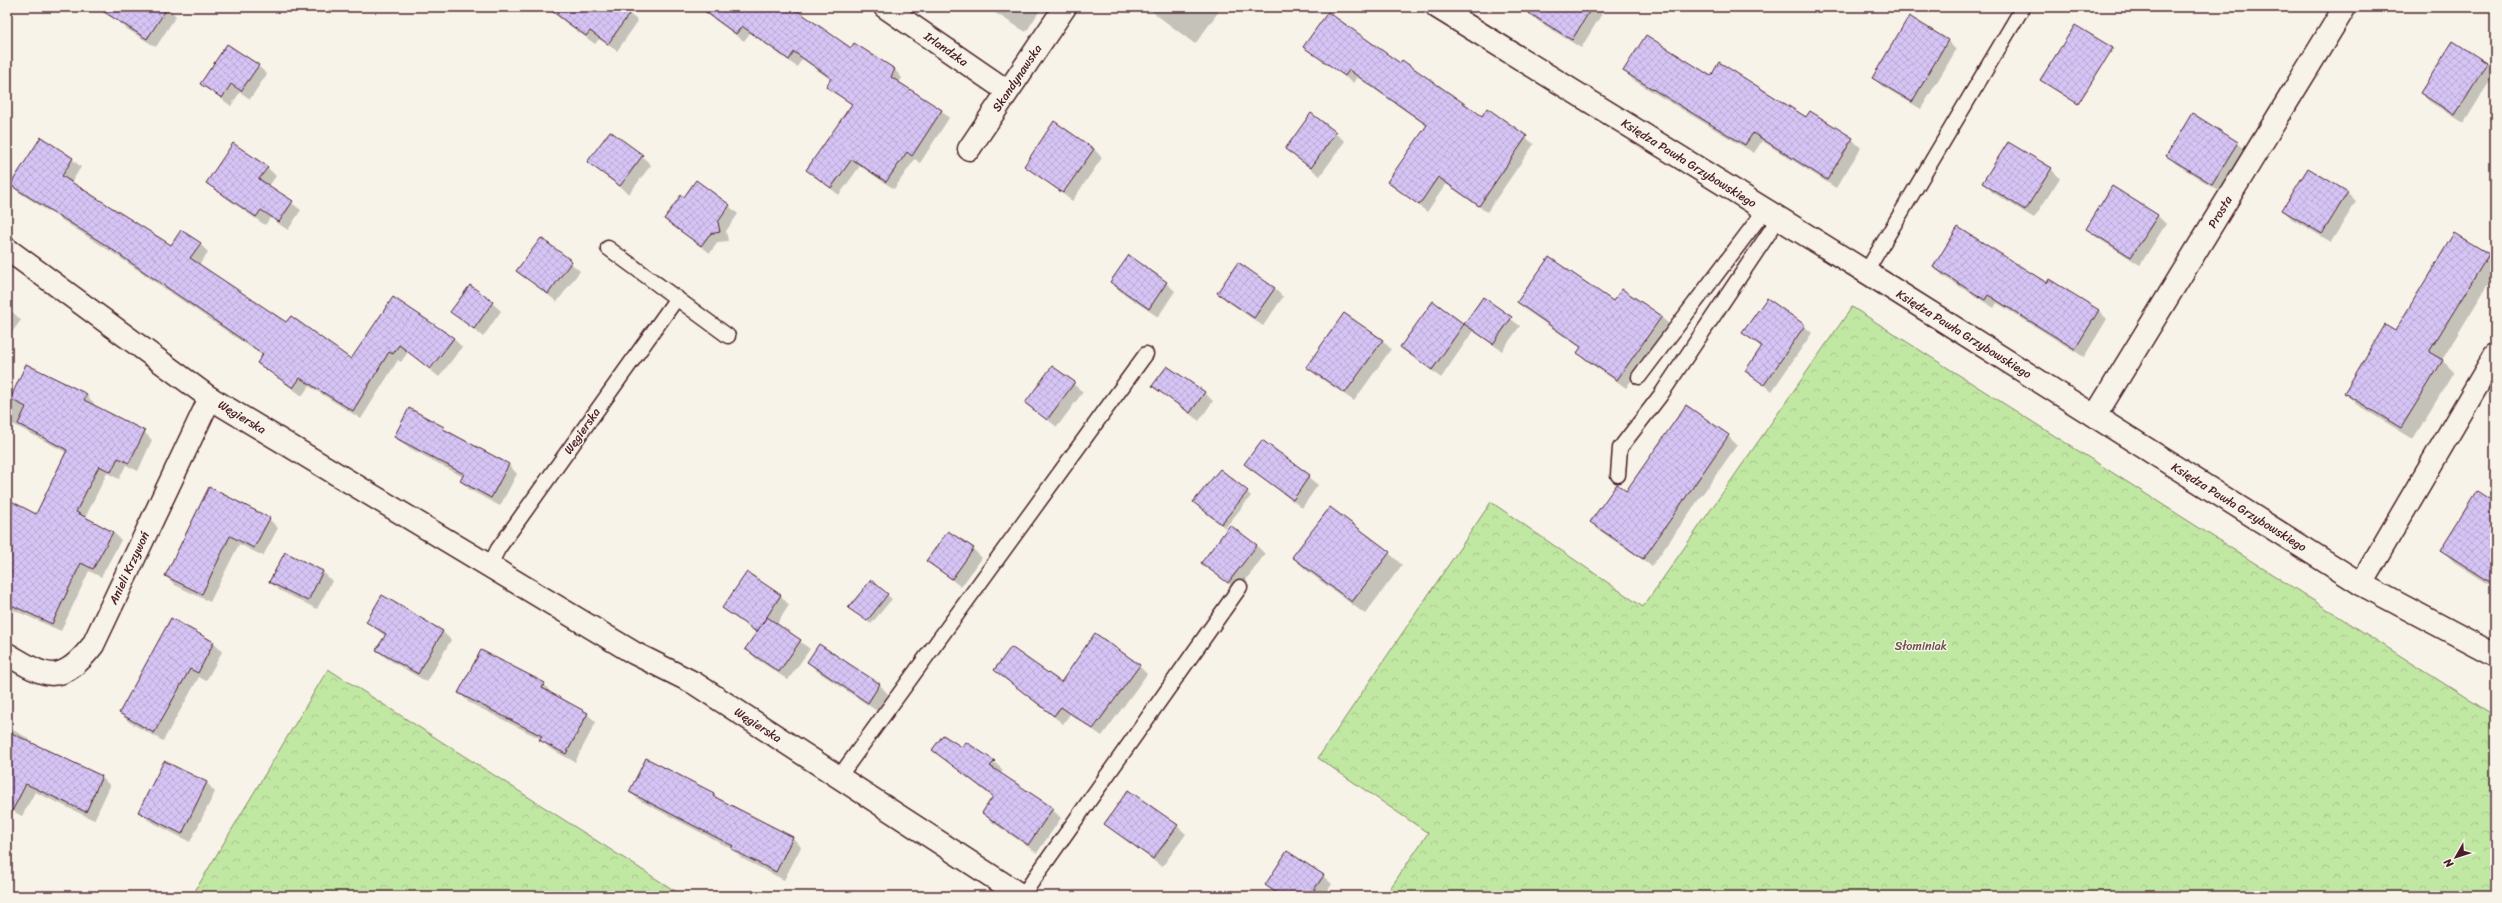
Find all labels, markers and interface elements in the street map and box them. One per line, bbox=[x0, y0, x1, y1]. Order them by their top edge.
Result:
street label: Irlandzka bbox=[918, 25, 974, 73]
street label: Skandynawska bbox=[986, 40, 1048, 116]
street label: Księdza Pawła Grzybowskiego bbox=[1617, 112, 1761, 214]
street label: Prosta bbox=[2202, 191, 2239, 233]
street label: Księdza Pawła Grzybowskiego bbox=[1892, 283, 2036, 385]
street label: Węgierska bbox=[214, 394, 270, 440]
street label: Węgierska bbox=[558, 403, 606, 459]
street label: Księdza Pawła Grzybowskiego bbox=[2167, 456, 2311, 558]
street label: Anieli Krzywoń bbox=[102, 527, 156, 609]
park label: Słominiak bbox=[1895, 635, 1947, 657]
street label: Węgierska bbox=[730, 701, 786, 749]
north arrow bbox=[2436, 837, 2476, 877]
text: N bbox=[2439, 854, 2459, 873]

